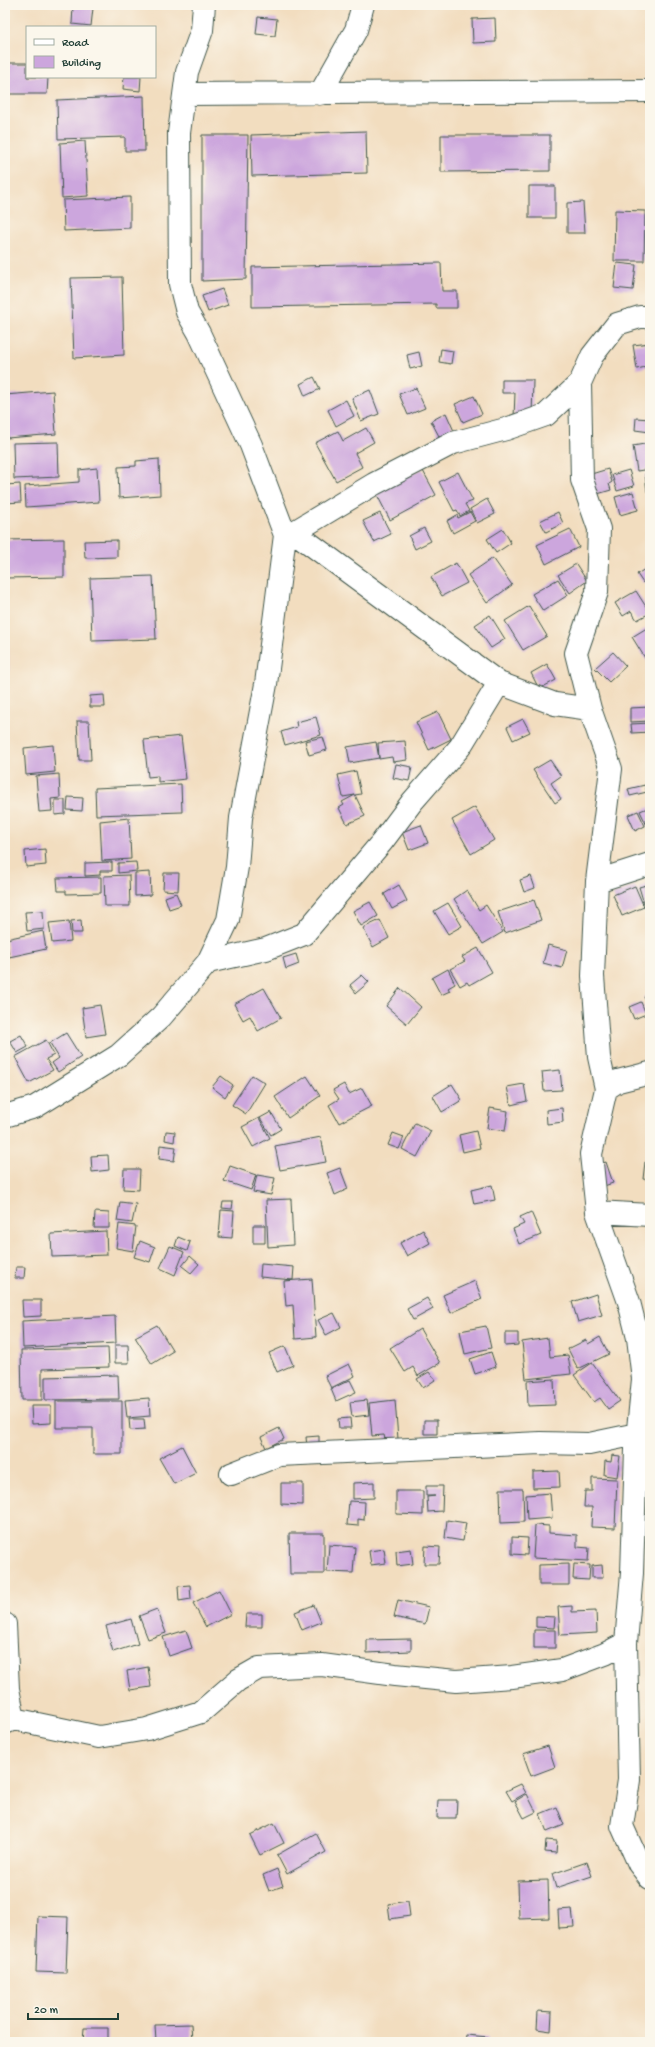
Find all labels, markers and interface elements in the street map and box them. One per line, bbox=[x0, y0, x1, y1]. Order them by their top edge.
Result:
legend bbox=[26, 26, 156, 78]
text: Road bbox=[62, 37, 89, 51]
text: Building bbox=[61, 57, 101, 71]
scale bar bbox=[28, 1995, 118, 2021]
text: 20 m bbox=[34, 2004, 59, 2018]

